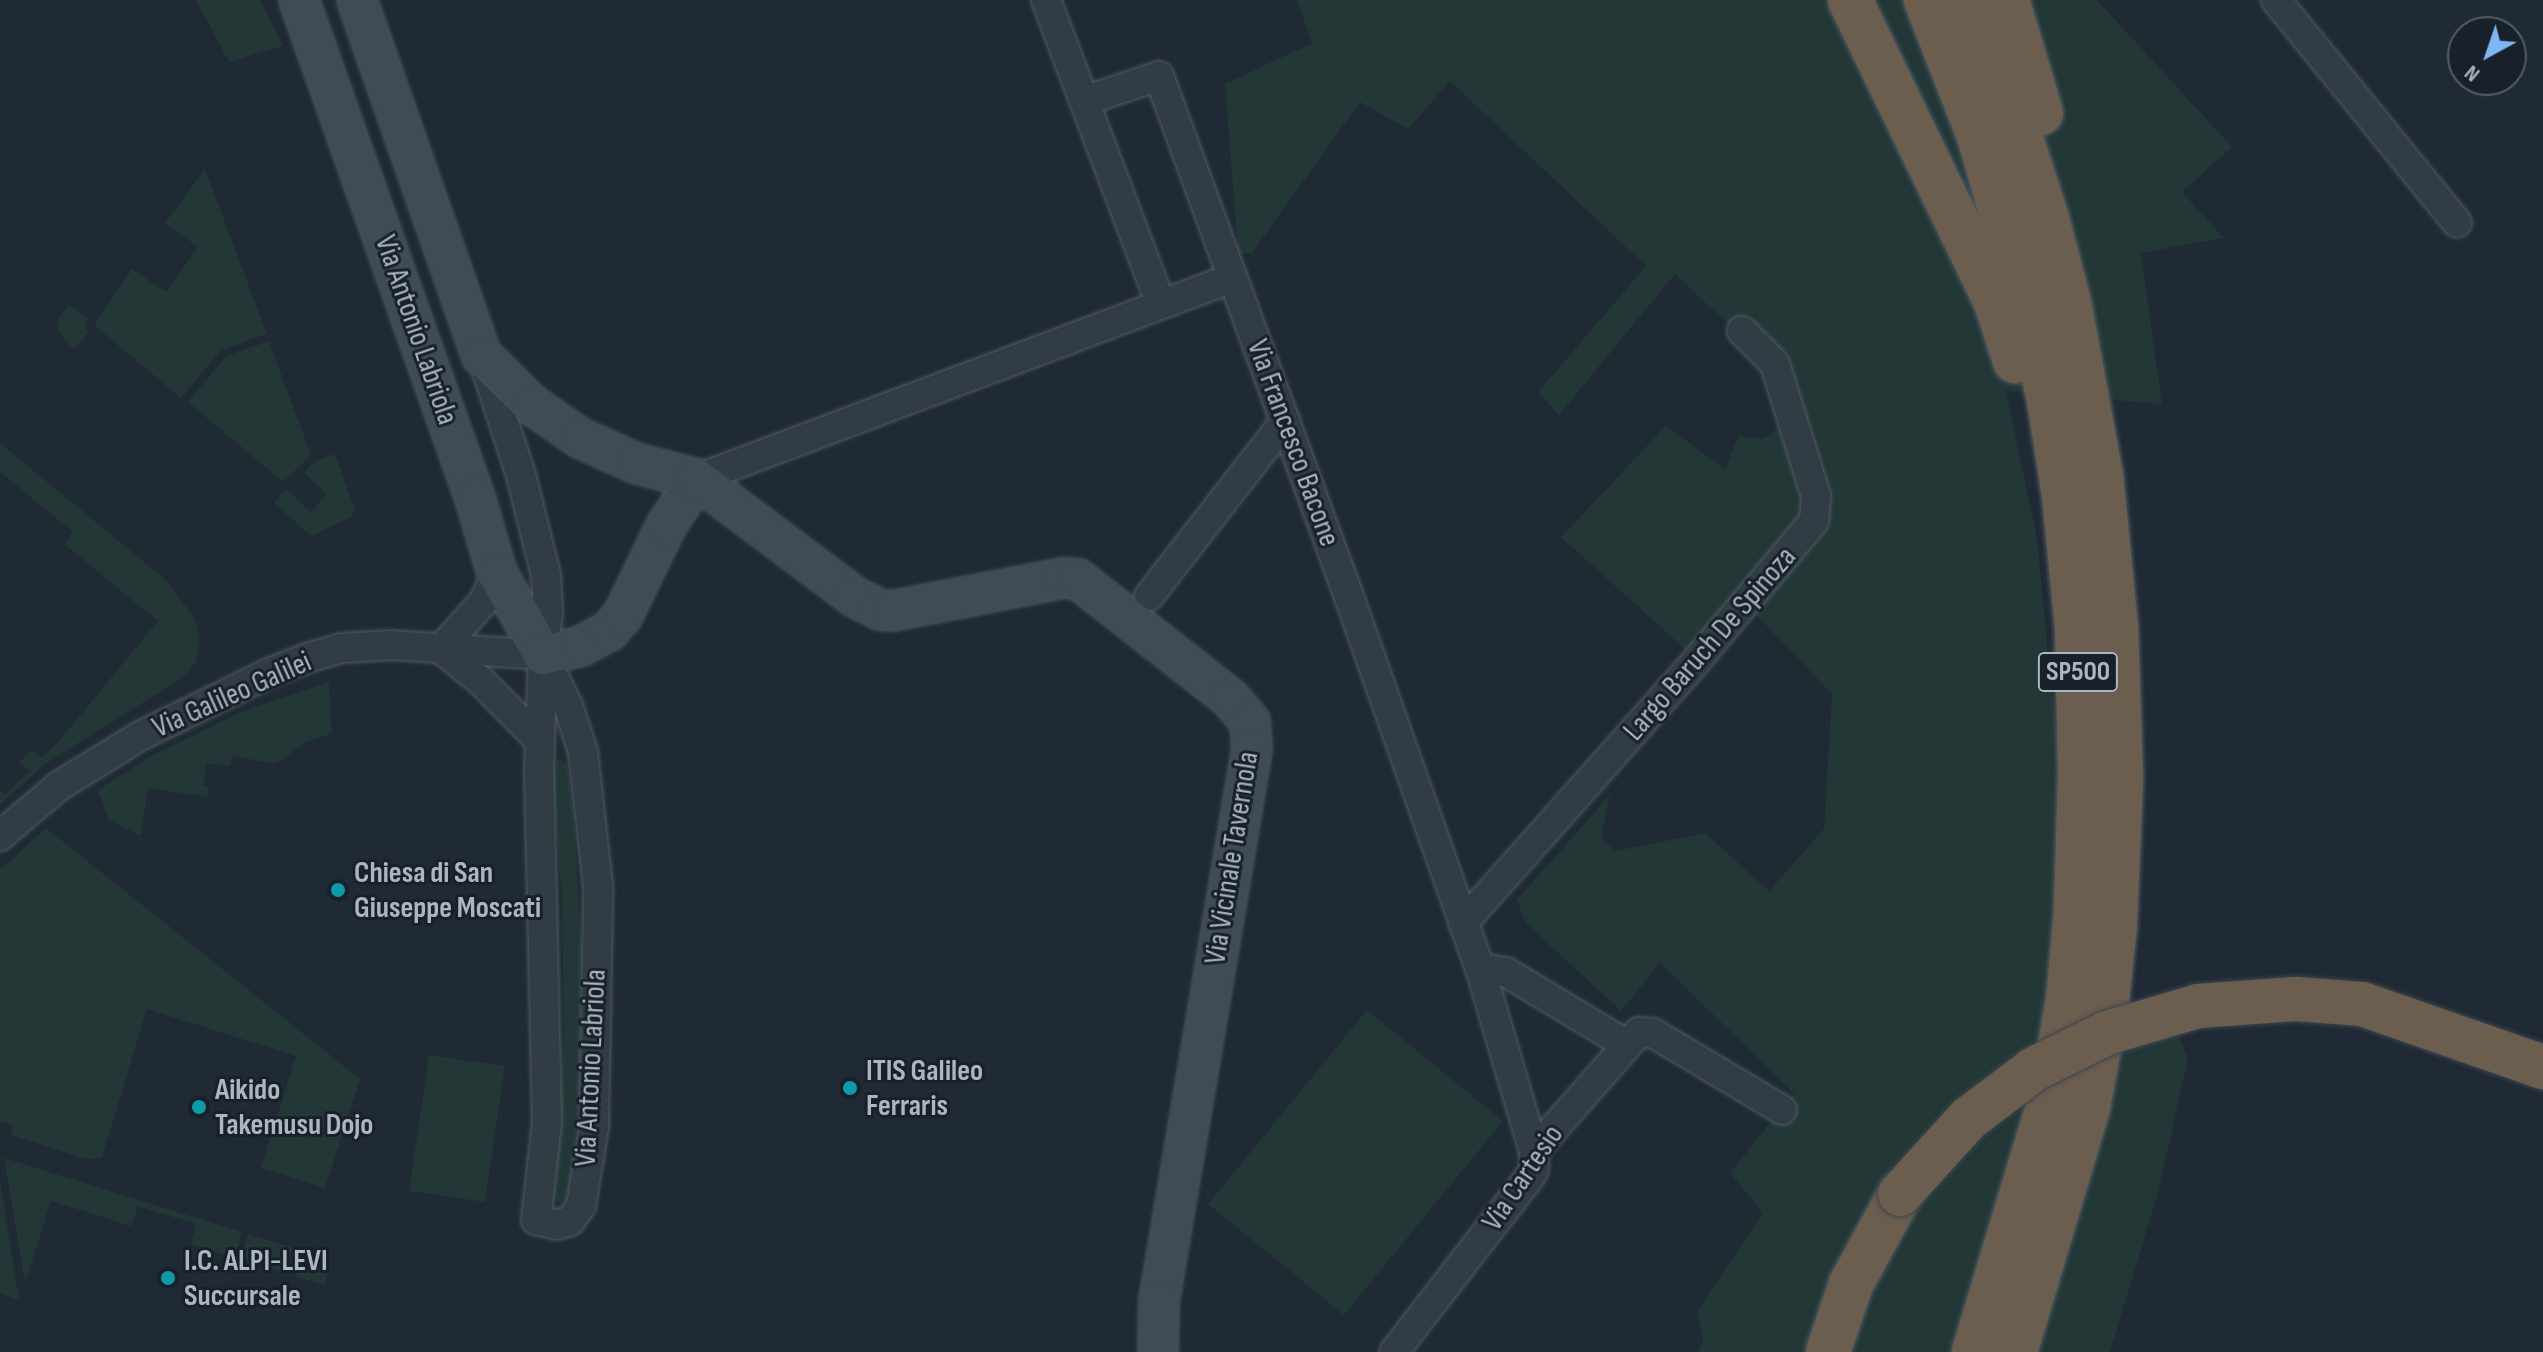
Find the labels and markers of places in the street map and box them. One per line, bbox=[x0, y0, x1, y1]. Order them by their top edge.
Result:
place label: Chiesa di San Giuseppe Moscati bbox=[354, 855, 541, 926]
marker: Chiesa di San Giuseppe Moscati bbox=[329, 881, 347, 899]
place label: ITIS Galileo Ferraris bbox=[866, 1053, 983, 1124]
place label: Aikido Takemusu Dojo bbox=[215, 1072, 373, 1142]
marker: ITIS Galileo Ferraris bbox=[841, 1079, 859, 1097]
marker: Aikido Takemusu Dojo bbox=[190, 1098, 208, 1116]
place label: I.C. ALPI-LEVI Succursale bbox=[184, 1243, 328, 1314]
marker: I.C. ALPI-LEVI Succursale bbox=[159, 1269, 177, 1287]

